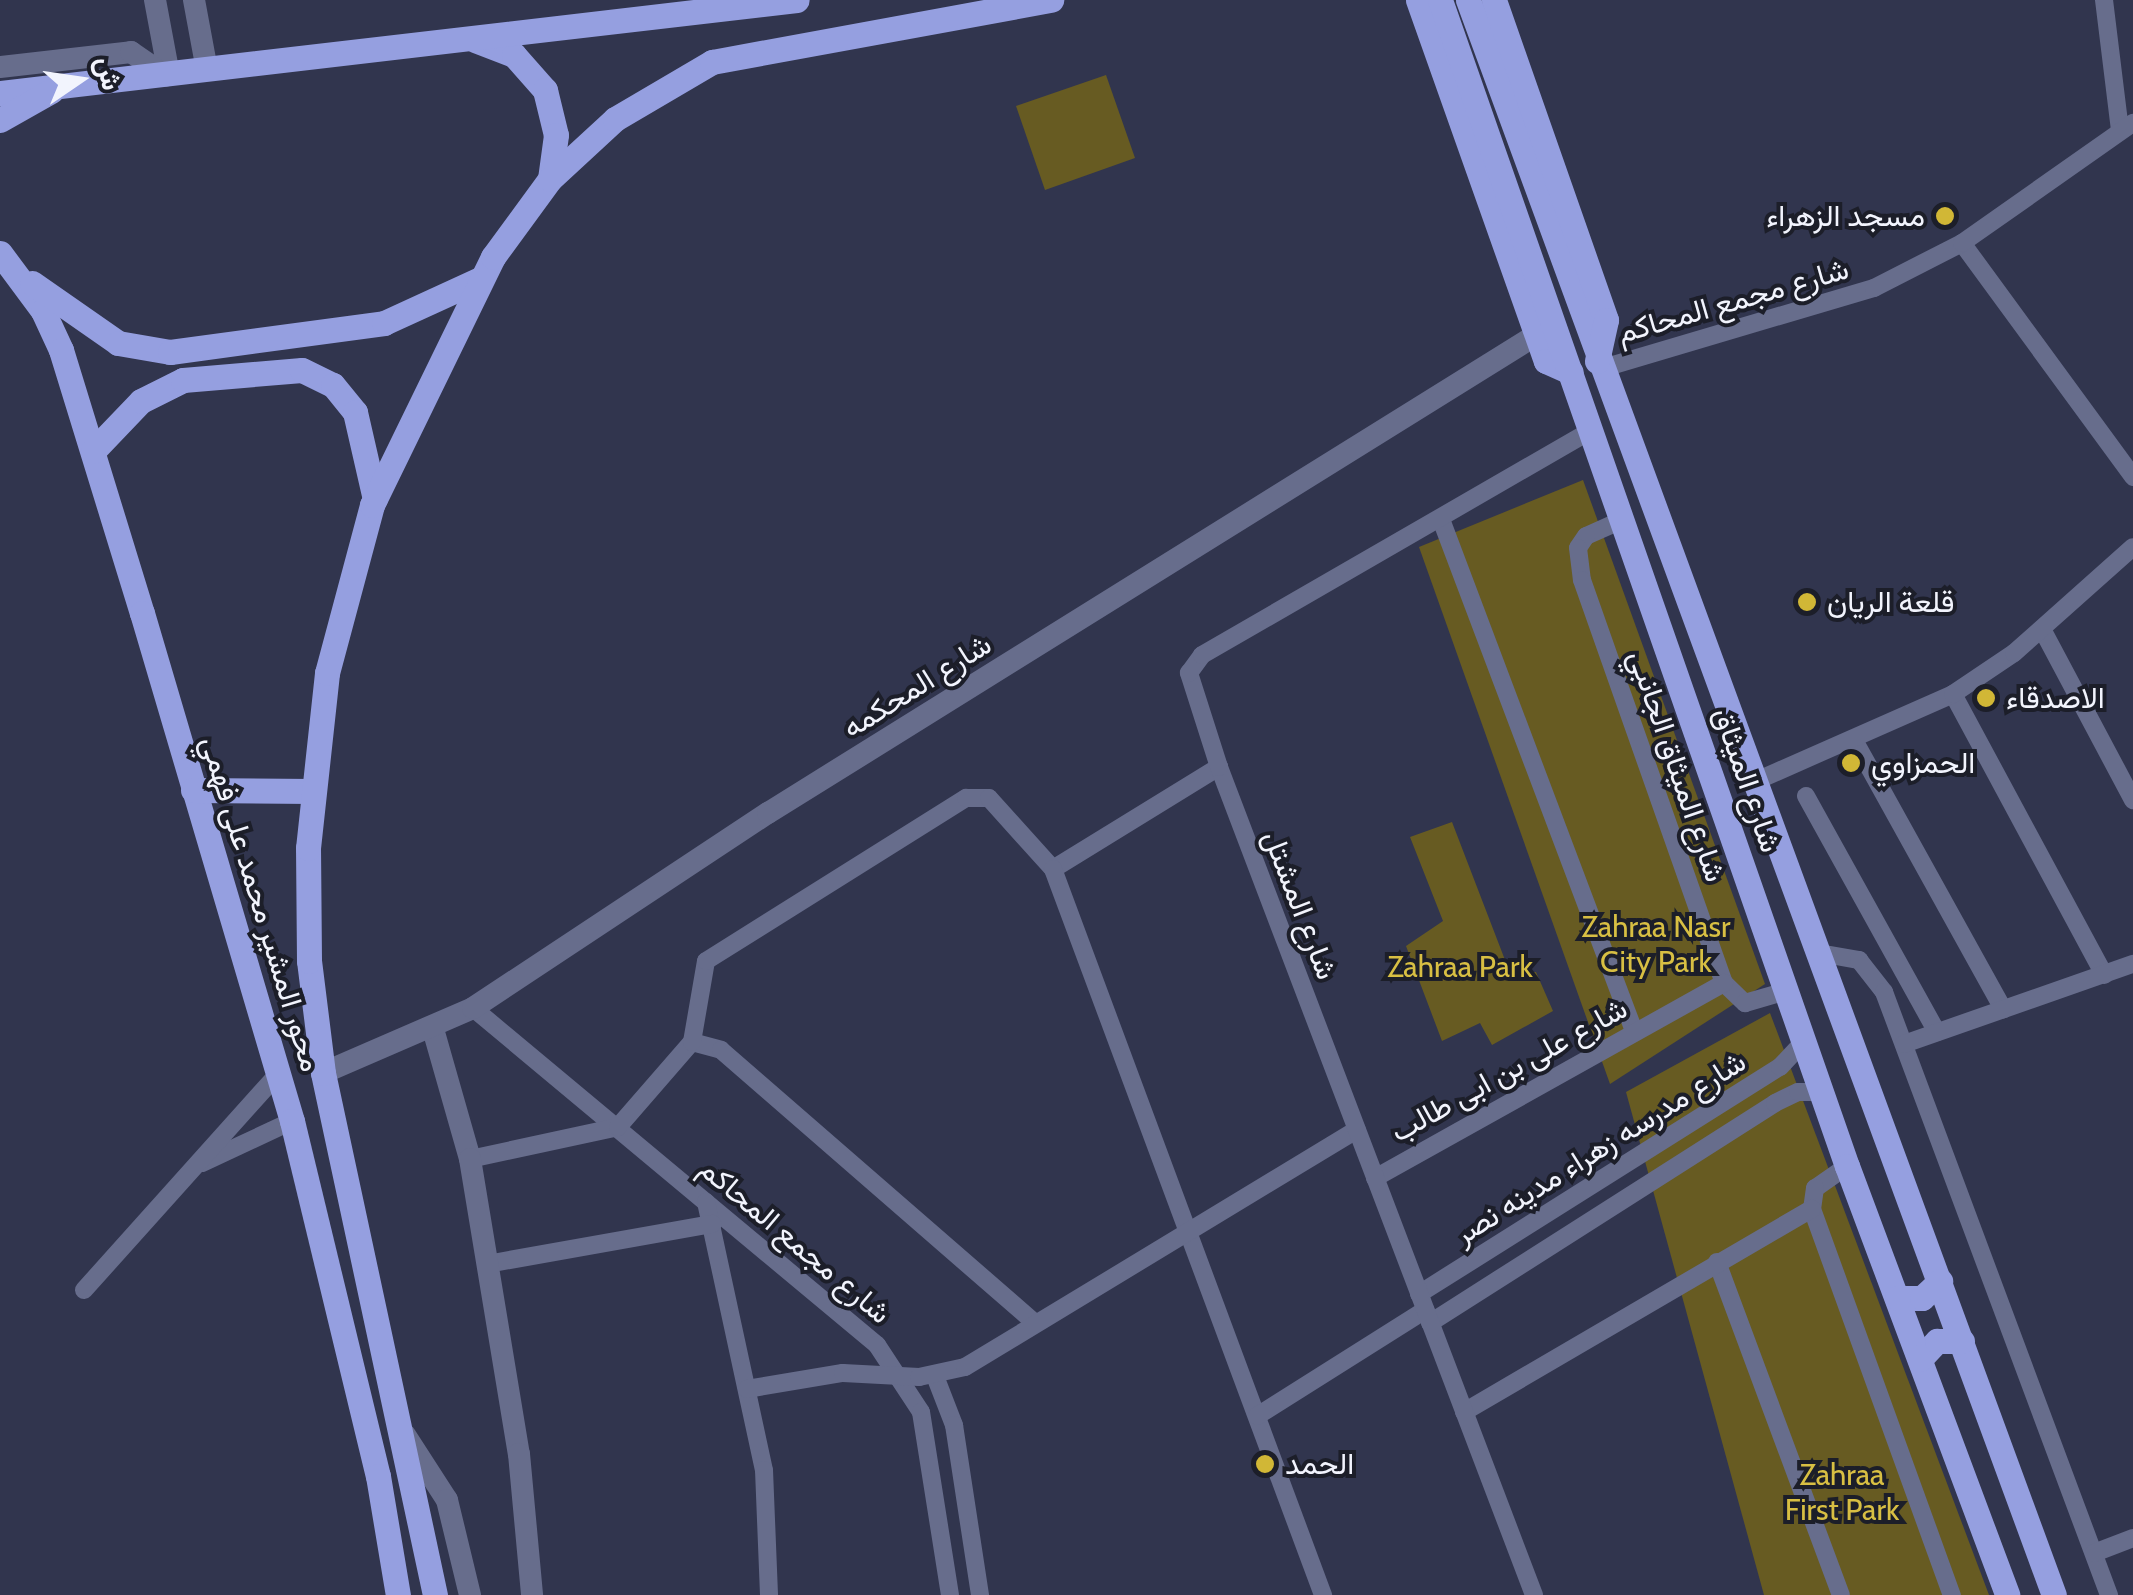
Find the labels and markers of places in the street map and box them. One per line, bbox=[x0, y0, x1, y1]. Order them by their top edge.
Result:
place label: مسجد الزهراء bbox=[1766, 198, 1925, 234]
marker: مسجد الزهراء bbox=[1934, 205, 1956, 227]
place label: قلعة الريان bbox=[1827, 584, 1954, 620]
marker: قلعة الريان bbox=[1796, 591, 1818, 613]
place label: الاصدقاء bbox=[2006, 680, 2105, 716]
marker: الاصدقاء bbox=[1975, 687, 1997, 709]
place label: الحمزاوي bbox=[1871, 745, 1975, 781]
marker: الحمزاوي bbox=[1840, 752, 1862, 774]
place label: الحمد bbox=[1285, 1446, 1354, 1482]
marker: الحمد bbox=[1254, 1453, 1276, 1475]

